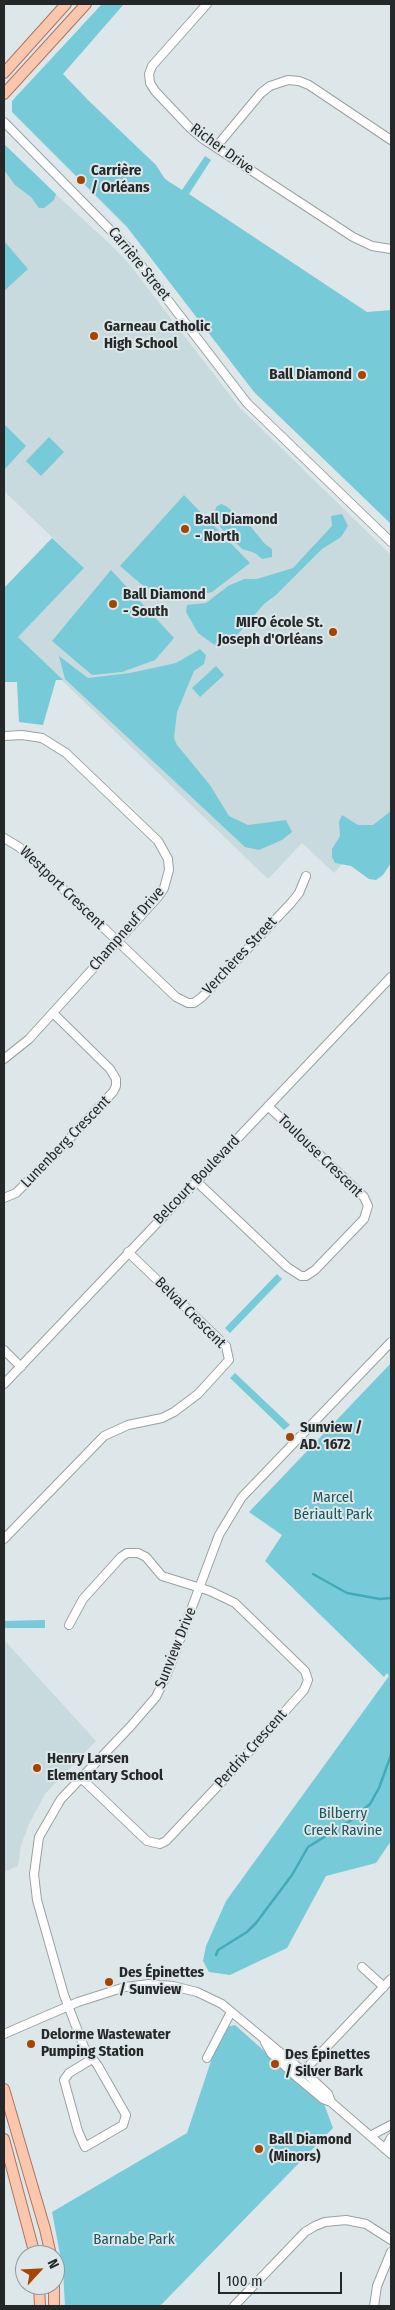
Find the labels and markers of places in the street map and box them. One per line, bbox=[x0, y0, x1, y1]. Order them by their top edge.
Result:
place label: Carrière / Orléans bbox=[91, 162, 149, 197]
marker: Carrière / Orléans bbox=[75, 174, 87, 186]
place label: Garneau Catholic High School bbox=[104, 318, 210, 353]
marker: Garneau Catholic High School bbox=[88, 330, 100, 342]
place label: Ball Diamond bbox=[269, 366, 352, 384]
marker: Ball Diamond bbox=[356, 369, 368, 381]
place label: Ball Diamond - North bbox=[195, 511, 278, 546]
marker: Ball Diamond - North bbox=[179, 523, 191, 535]
place label: Ball Diamond - South bbox=[123, 586, 206, 621]
marker: Ball Diamond - South bbox=[107, 598, 119, 610]
place label: MIFO école St. Joseph d'Orléans bbox=[217, 614, 323, 649]
marker: MIFO école St. Joseph d'Orléans bbox=[327, 626, 339, 638]
place label: Sunview / AD. 1672 bbox=[300, 1419, 362, 1454]
marker: Sunview / AD. 1672 bbox=[284, 1431, 296, 1443]
place label: Henry Larsen Elementary School bbox=[47, 1750, 163, 1785]
marker: Henry Larsen Elementary School bbox=[31, 1762, 43, 1774]
place label: Des Épinettes / Sunview bbox=[119, 1964, 204, 1999]
marker: Des Épinettes / Sunview bbox=[103, 1976, 115, 1988]
place label: Delorme Wastewater Pumping Station bbox=[41, 2026, 171, 2061]
marker: Delorme Wastewater Pumping Station bbox=[25, 2038, 37, 2050]
place label: Des Épinettes / Silver Bark bbox=[285, 2046, 370, 2081]
marker: Des Épinettes / Silver Bark bbox=[269, 2058, 281, 2070]
place label: Ball Diamond (Minors) bbox=[269, 2131, 352, 2166]
marker: Ball Diamond (Minors) bbox=[253, 2143, 265, 2155]

